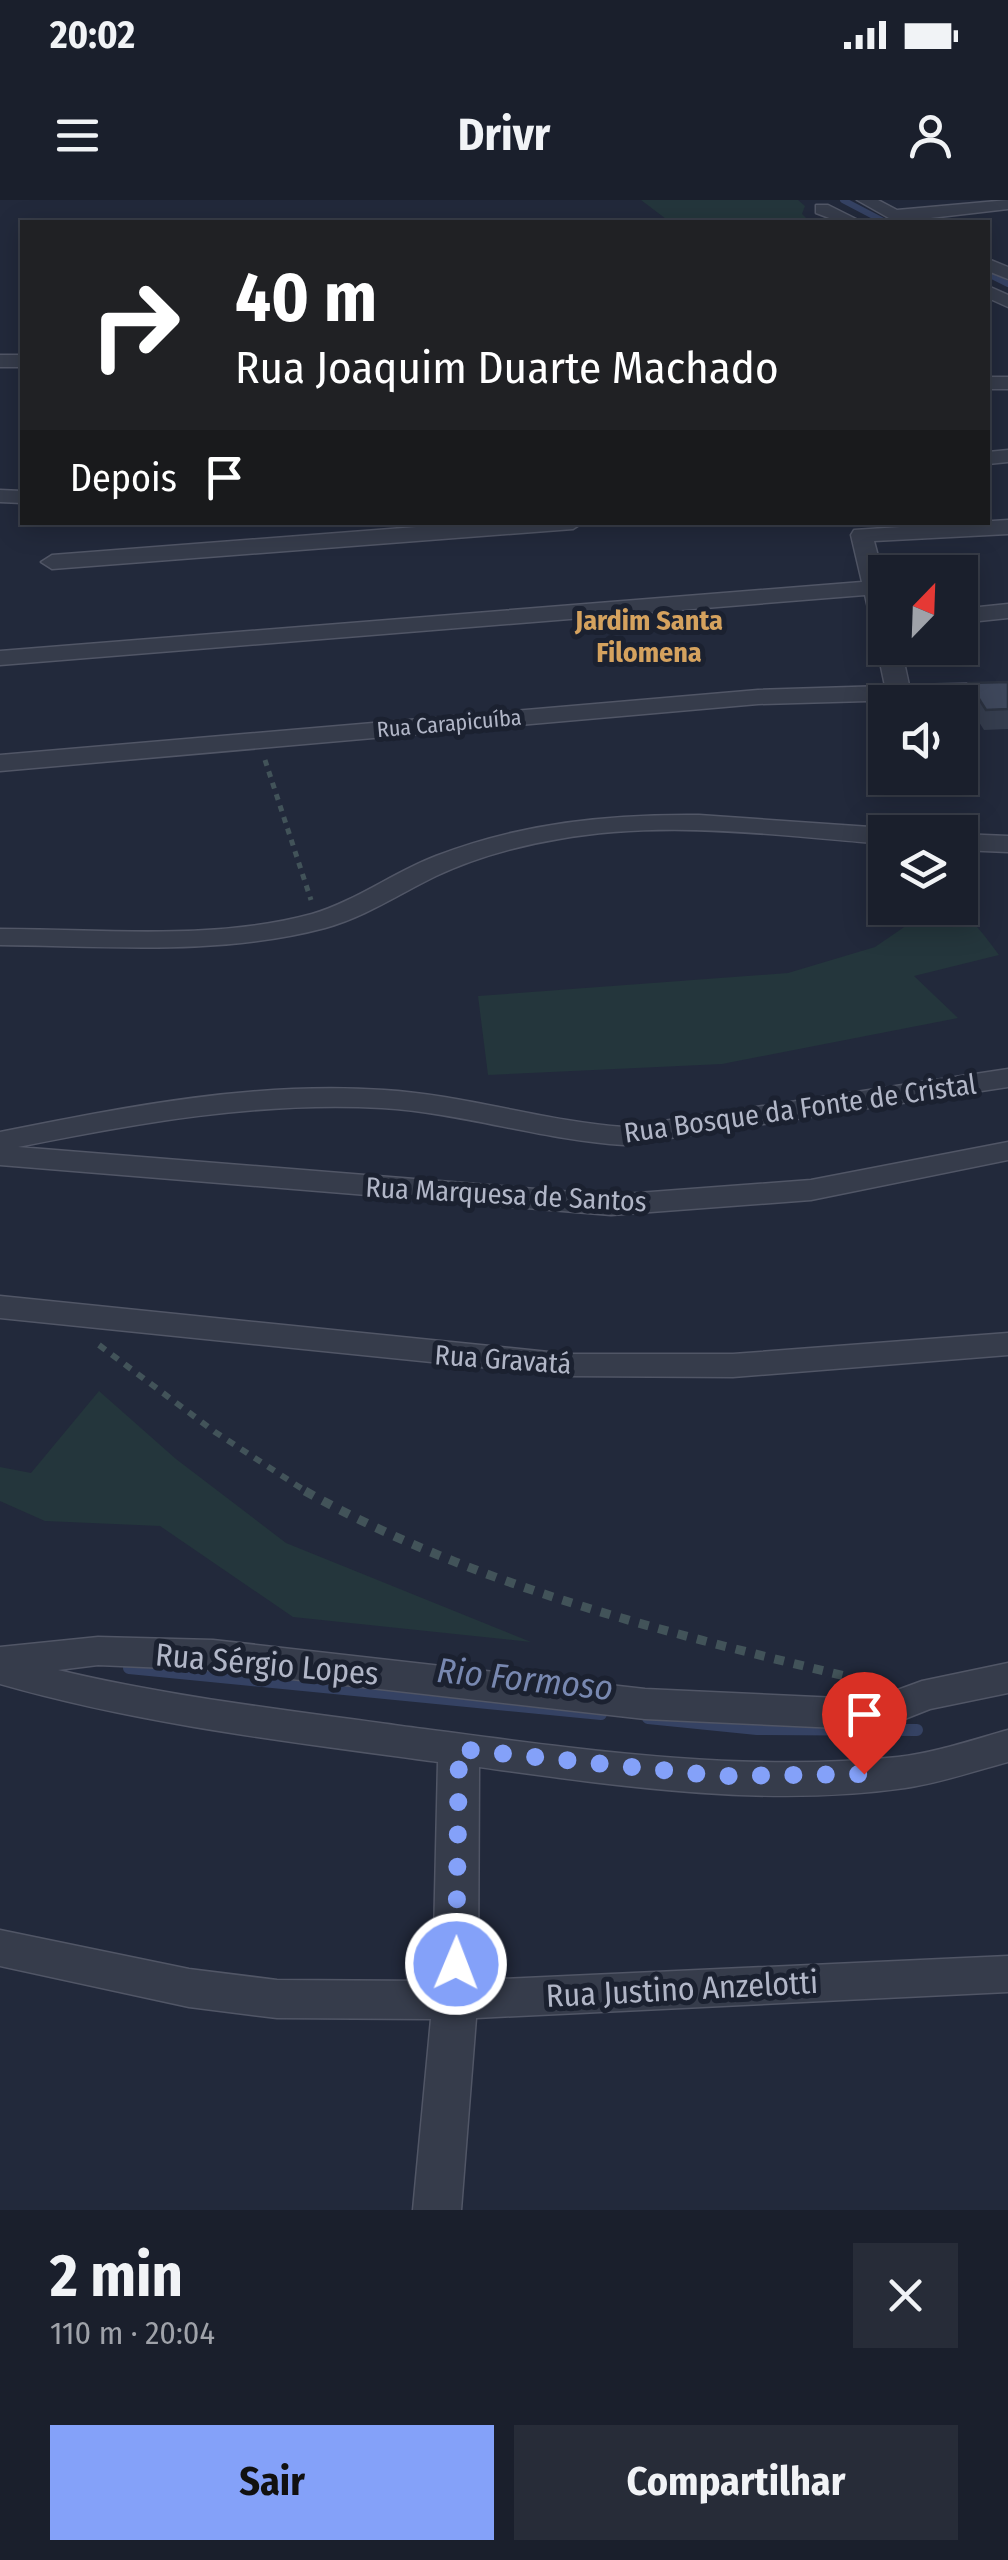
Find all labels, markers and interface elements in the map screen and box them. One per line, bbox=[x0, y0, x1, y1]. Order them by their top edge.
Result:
text: 20:02 bbox=[50, 12, 135, 58]
icon: menu bbox=[50, 108, 105, 163]
text: Drivr bbox=[458, 108, 550, 162]
icon: person bbox=[903, 108, 958, 163]
text: 40 m bbox=[235, 256, 377, 340]
icon: right bbox=[70, 260, 200, 390]
text: Rua Joaquim Duarte Machado bbox=[235, 341, 779, 395]
icon: arrive bbox=[197, 450, 252, 505]
text: Depois bbox=[70, 455, 177, 501]
north arrow bbox=[868, 555, 978, 665]
map controls bbox=[868, 555, 978, 925]
district label: Jardim Santa Filomena bbox=[574, 604, 723, 669]
button: sound bbox=[868, 685, 978, 795]
street label: Rua Carapicuíba bbox=[376, 704, 522, 743]
button: layers bbox=[868, 815, 978, 925]
street label: Rua Bosque da Fonte de Cristal bbox=[622, 1067, 978, 1150]
street label: Rua Marquesa de Santos bbox=[365, 1171, 647, 1218]
street label: Rua Gravatá bbox=[434, 1338, 572, 1381]
street label: Rua Sérgio Lopes bbox=[154, 1635, 380, 1693]
water label: Rio Formoso bbox=[435, 1649, 615, 1709]
pin bbox=[822, 1672, 907, 1775]
icon: arrive bbox=[837, 1687, 892, 1742]
position arrow bbox=[404, 1912, 508, 2016]
street label: Rua Justino Anzelotti bbox=[545, 1963, 819, 2015]
text: 2 min bbox=[50, 2240, 183, 2312]
button: close bbox=[853, 2243, 958, 2348]
text: 110 m · 20:04 bbox=[50, 2314, 215, 2352]
button: Sair bbox=[50, 2425, 494, 2540]
button: Compartilhar bbox=[514, 2425, 958, 2540]

